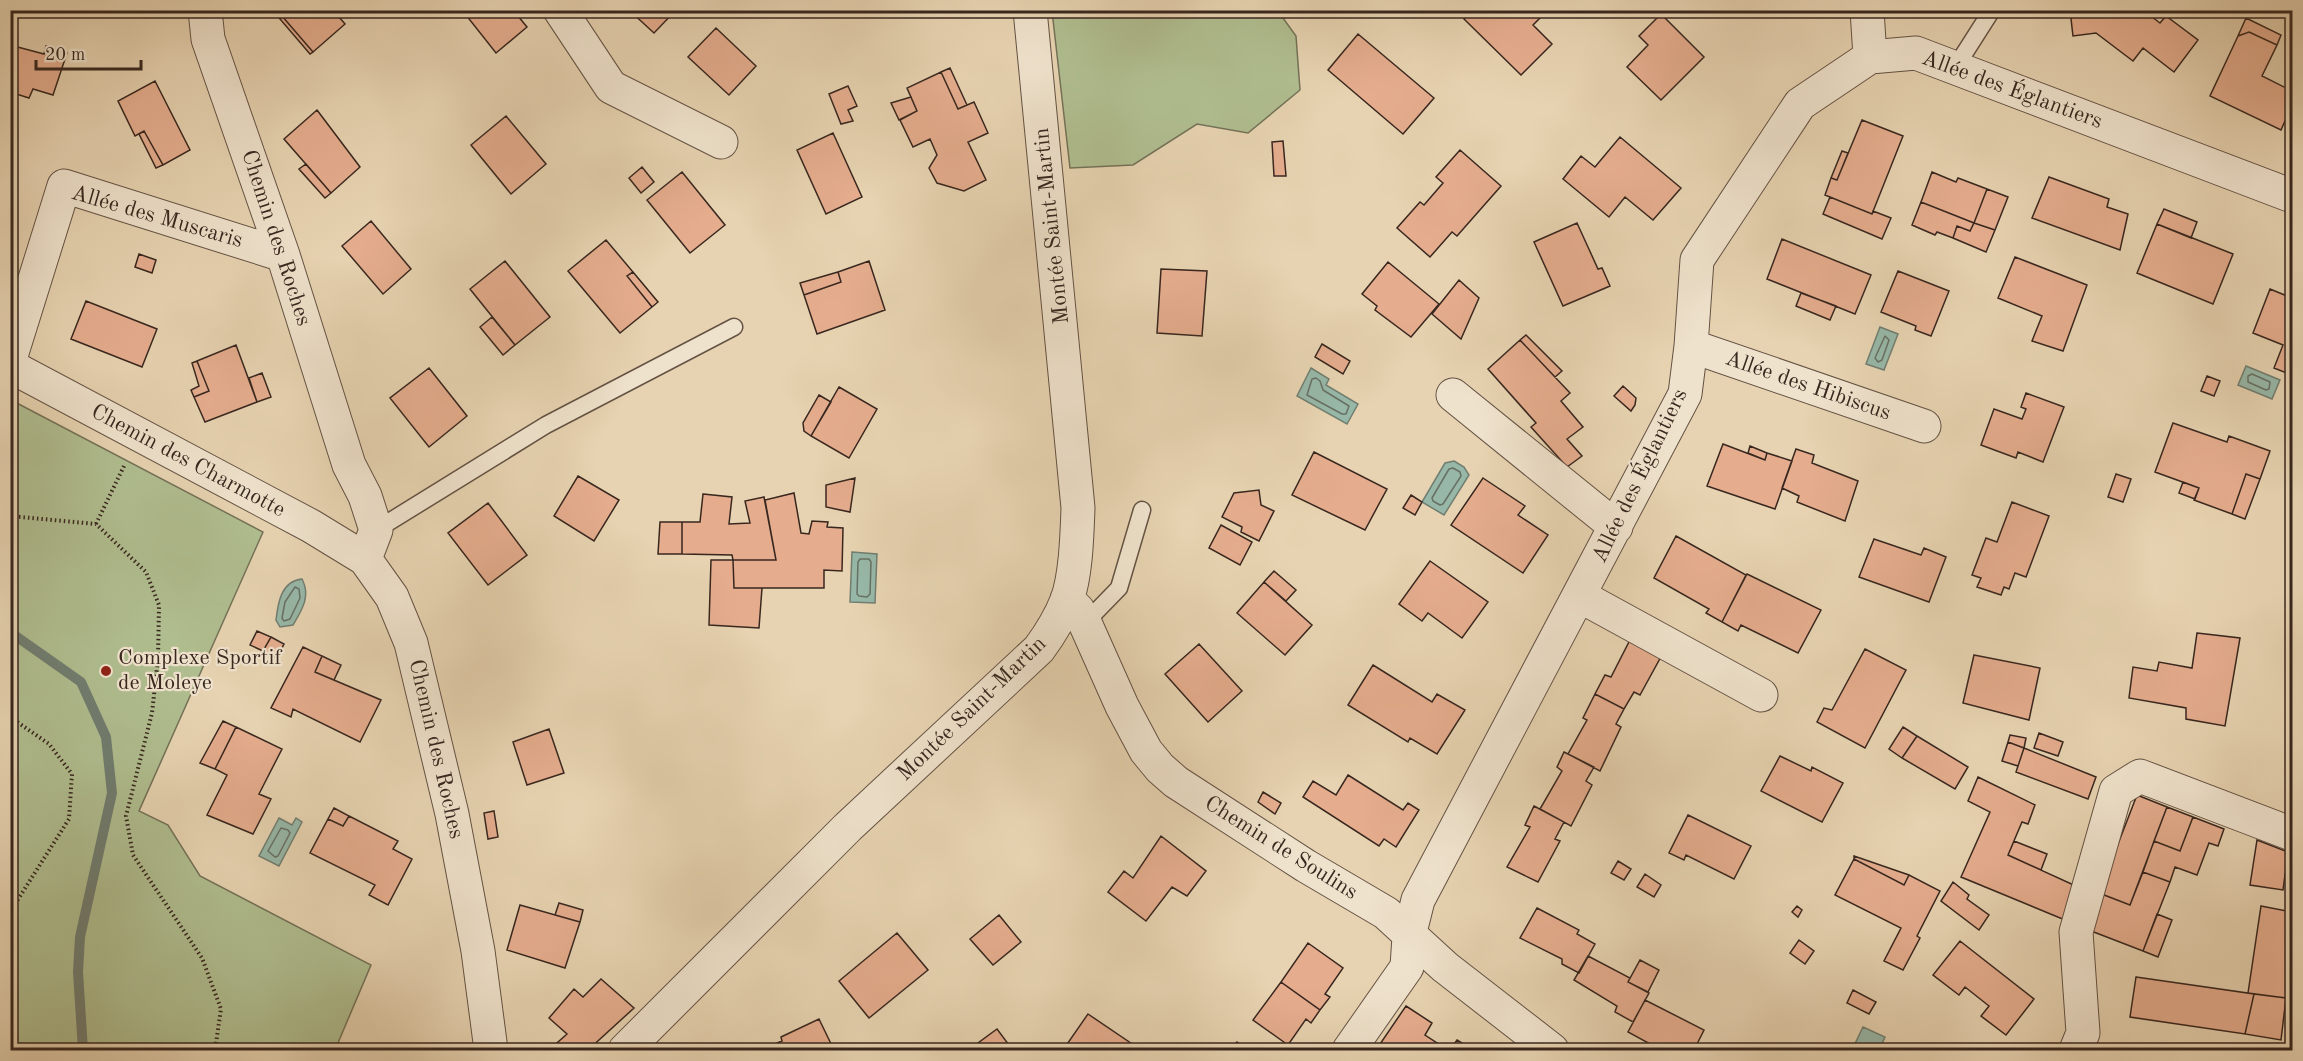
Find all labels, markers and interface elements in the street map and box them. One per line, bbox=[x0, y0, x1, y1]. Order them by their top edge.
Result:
scale bar bbox=[36, 33, 141, 71]
street label: Allée des Églantiers bbox=[1919, 44, 2106, 133]
text: 20 m bbox=[45, 46, 85, 64]
street label: Montée Saint-Martin bbox=[1031, 127, 1073, 325]
street label: Chemin des Roches bbox=[237, 147, 315, 329]
street label: Allée des Muscaris bbox=[69, 182, 245, 252]
street label: Allée des Hibiscus bbox=[1722, 347, 1894, 425]
street label: Allée des Églantiers bbox=[1586, 384, 1692, 566]
street label: Chemin des Charmotte bbox=[87, 401, 289, 521]
street label: Montée Saint-Martin bbox=[893, 632, 1051, 785]
place label: Complexe Sportif de Moleye bbox=[118, 647, 282, 694]
street label: Chemin des Roches bbox=[405, 657, 467, 841]
marker: Complexe Sportif de Moleye bbox=[99, 664, 113, 678]
street label: Chemin de Soulins bbox=[1201, 792, 1361, 904]

